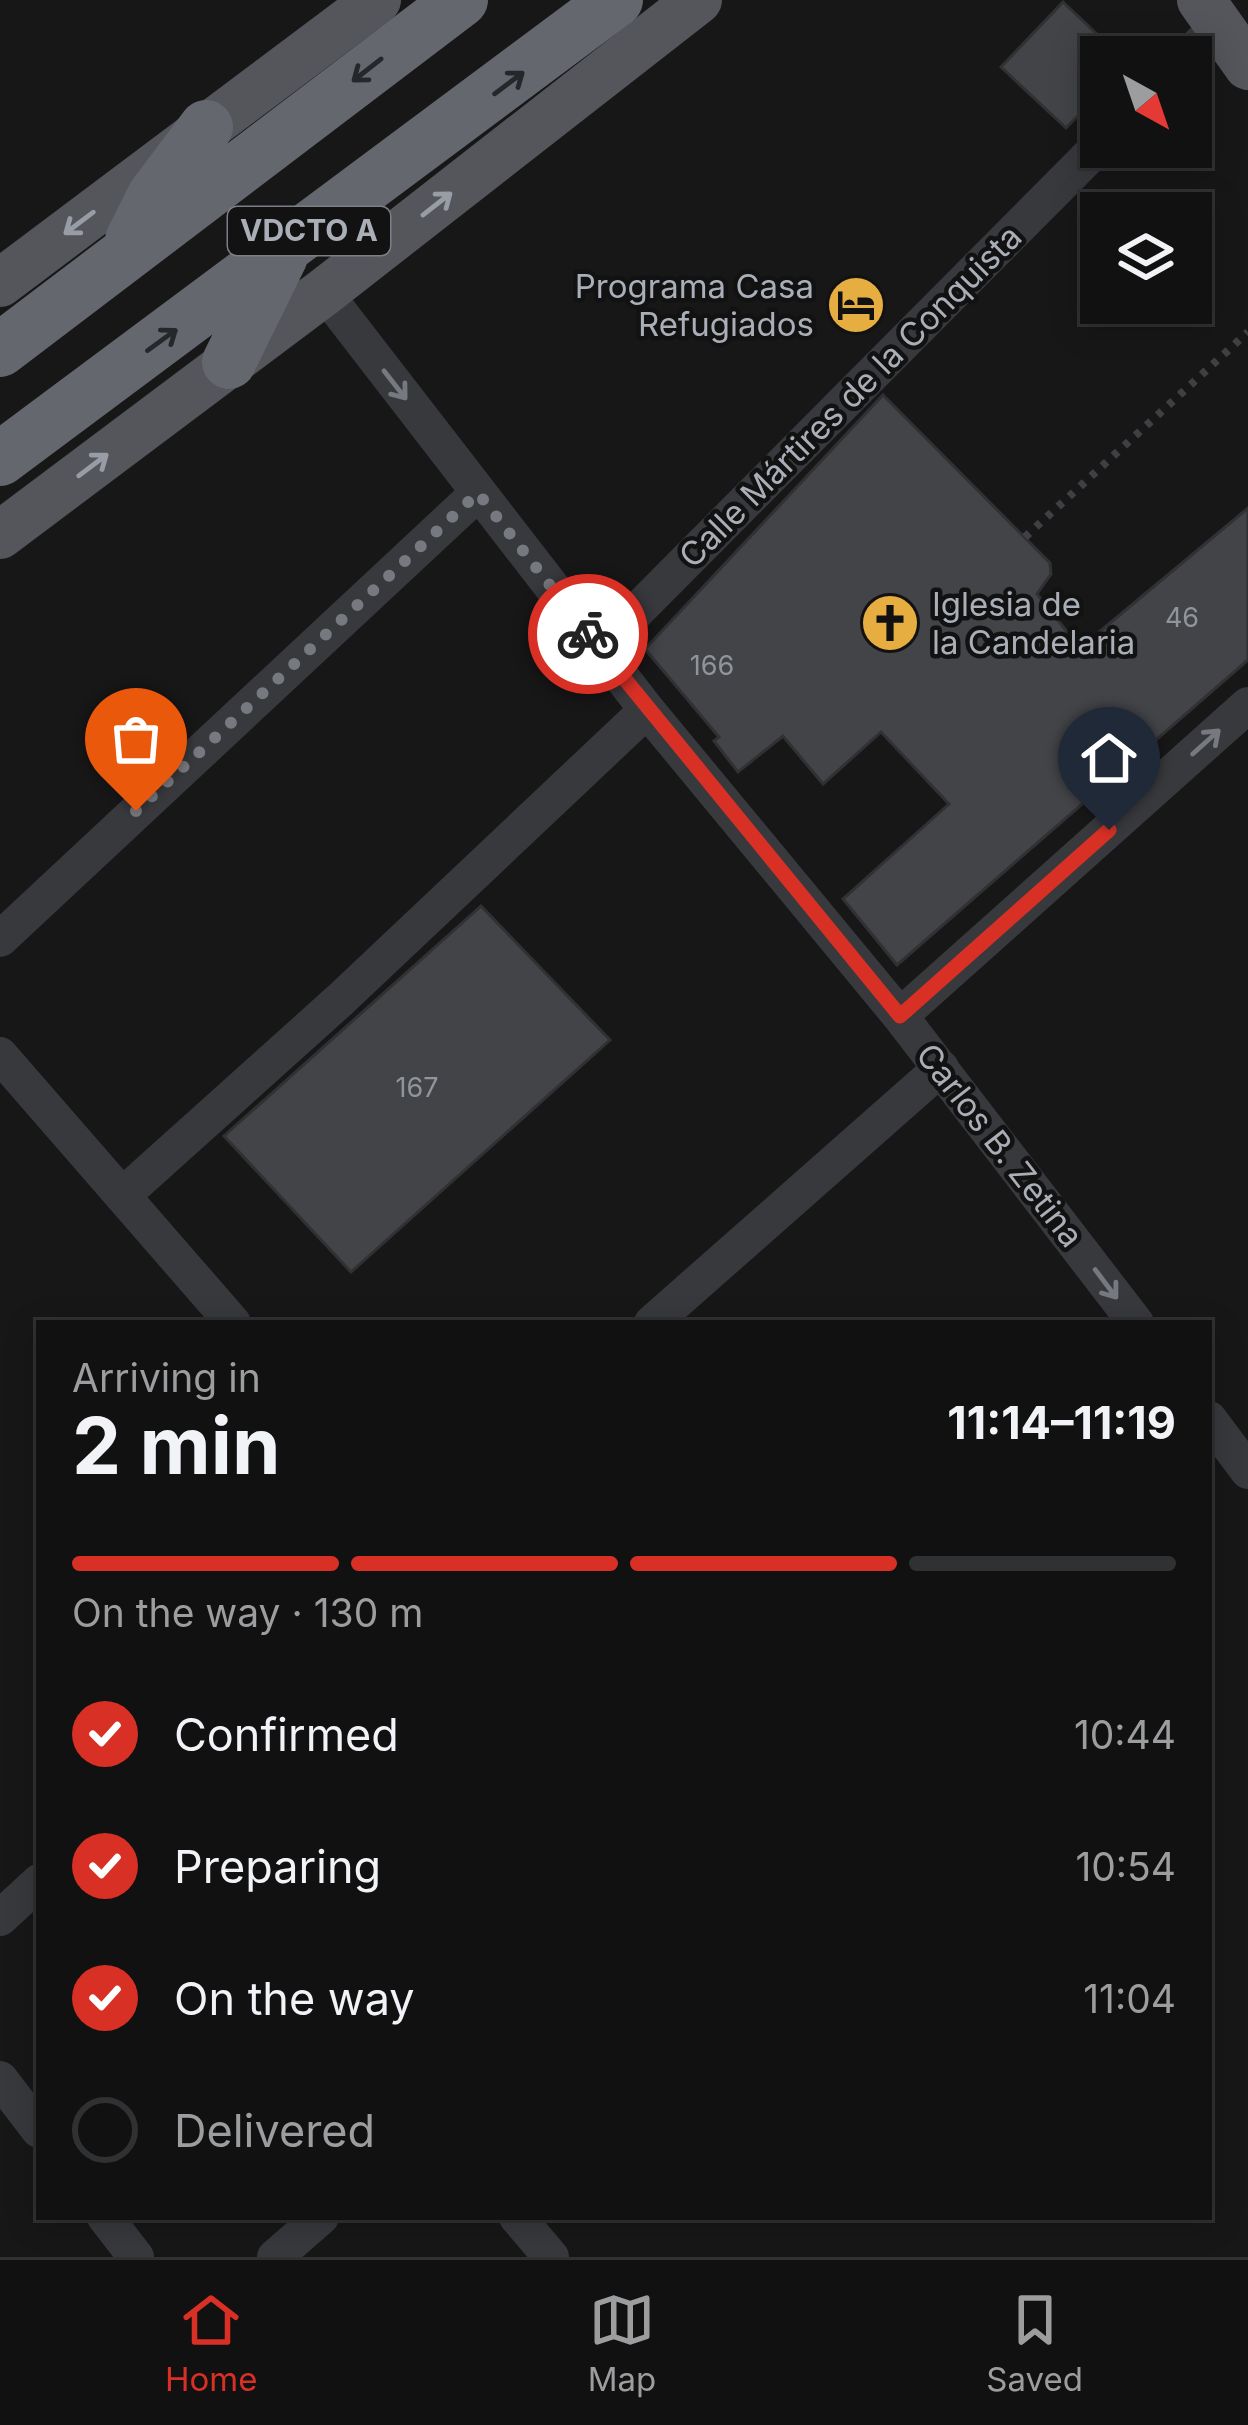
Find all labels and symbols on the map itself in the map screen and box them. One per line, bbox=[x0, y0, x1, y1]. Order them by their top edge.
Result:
north arrow bbox=[1080, 36, 1212, 168]
one-way arrow bbox=[351, 56, 383, 82]
one-way arrow bbox=[492, 71, 525, 97]
one-way arrow bbox=[421, 191, 453, 218]
road number: VDCTO A bbox=[228, 207, 390, 255]
one-way arrow bbox=[63, 210, 96, 236]
street label: Calle Mártires de la Conquista bbox=[671, 217, 1029, 575]
place label: Programa Casa Refugiados bbox=[575, 266, 814, 344]
hotel icon: Programa Casa Refugiados bbox=[825, 274, 887, 336]
one-way arrow bbox=[145, 327, 177, 353]
one-way arrow bbox=[382, 368, 407, 401]
one-way arrow bbox=[77, 452, 109, 478]
courier bbox=[528, 574, 648, 694]
place label: Iglesia de la Candelaria bbox=[932, 584, 1135, 662]
church icon: Iglesia de la Candelaria bbox=[859, 592, 921, 654]
house number: 46 bbox=[1165, 601, 1199, 634]
house number: 166 bbox=[690, 649, 734, 682]
pin bbox=[85, 688, 187, 811]
pin bbox=[1058, 707, 1160, 830]
one-way arrow bbox=[1191, 729, 1221, 756]
street label: Carlos B. Zetina bbox=[908, 1035, 1092, 1255]
house number: 167 bbox=[395, 1071, 439, 1104]
one-way arrow bbox=[1092, 1267, 1119, 1299]

